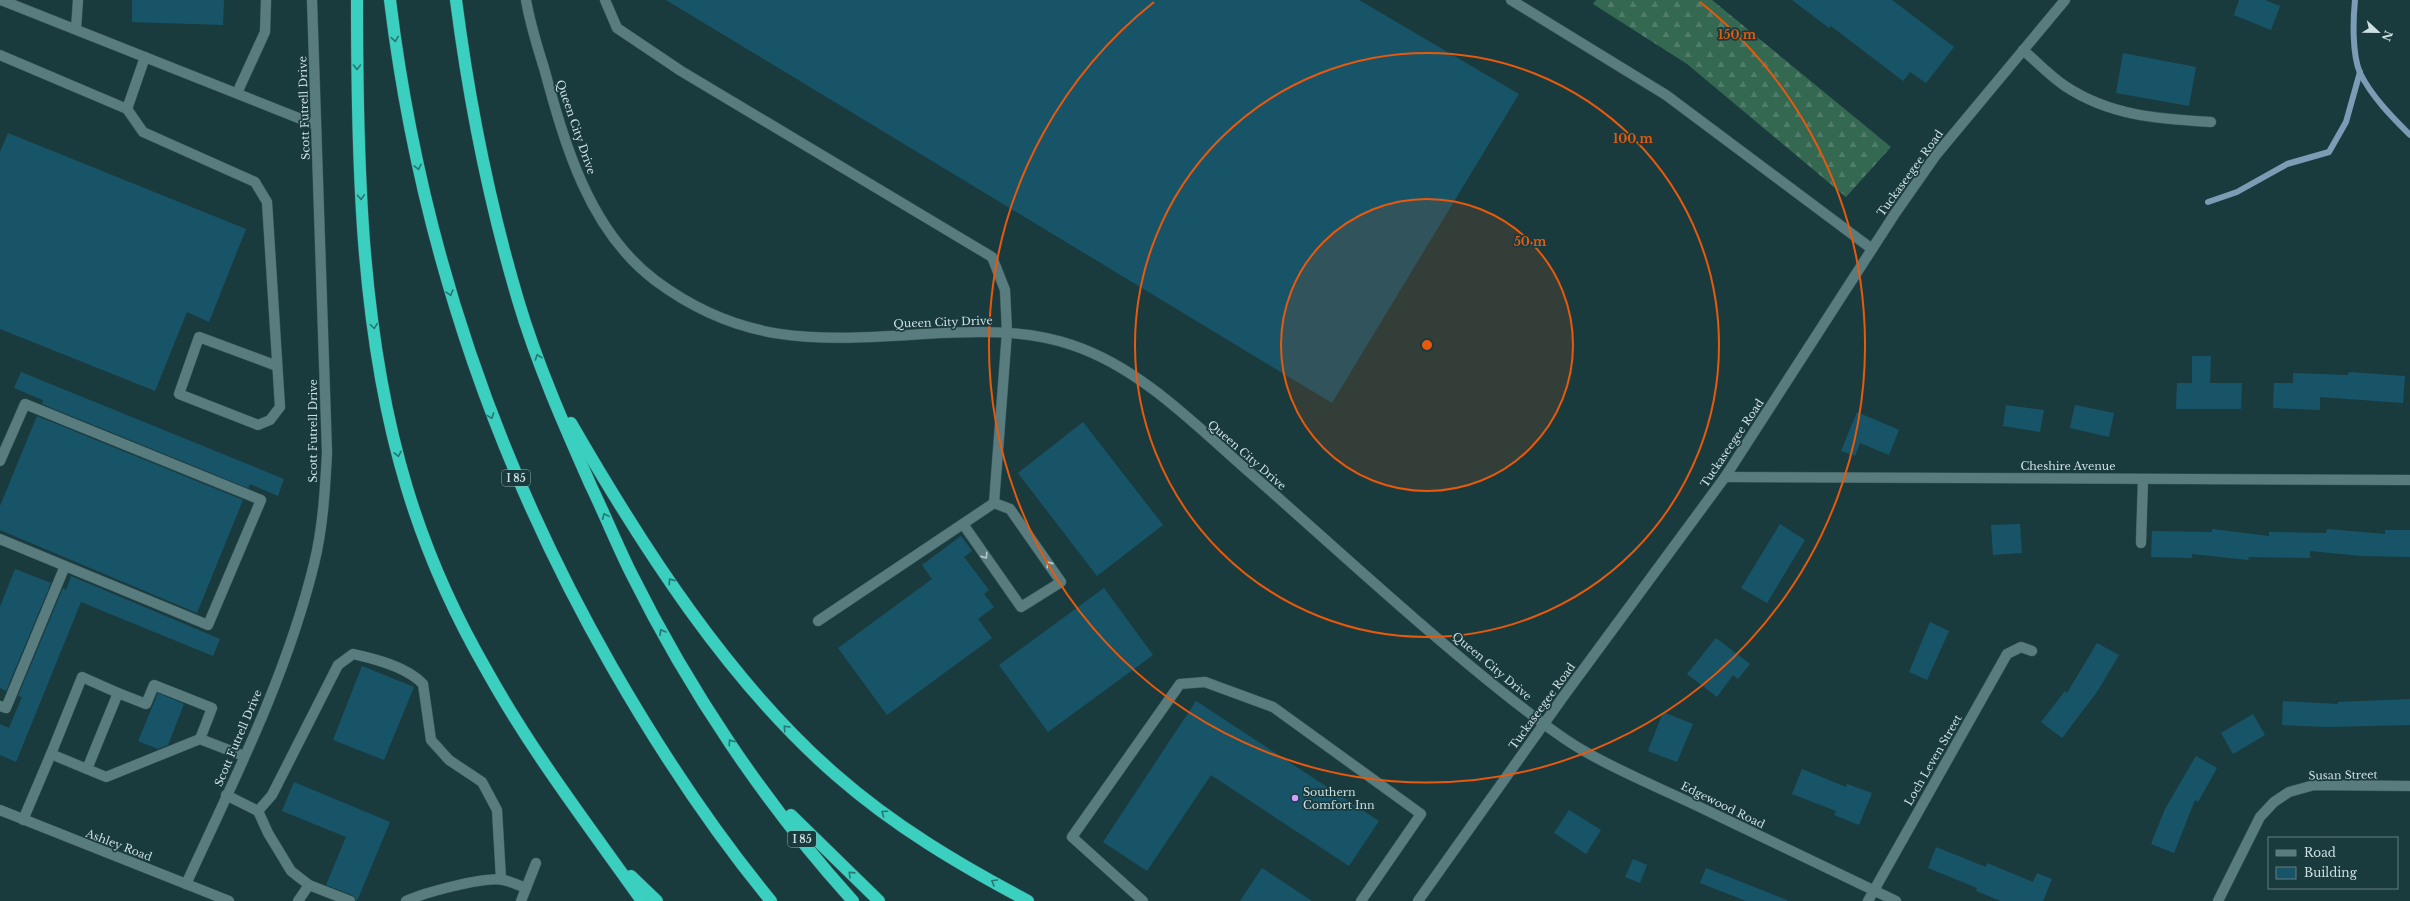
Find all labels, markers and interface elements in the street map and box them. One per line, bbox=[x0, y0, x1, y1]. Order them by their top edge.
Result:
north arrow bbox=[2358, 12, 2398, 52]
text: 150 m bbox=[1718, 27, 1757, 42]
text: N bbox=[2379, 28, 2396, 44]
one-way arrow bbox=[391, 36, 399, 42]
street label: Scott Futrell Drive bbox=[295, 56, 313, 160]
one-way arrow bbox=[353, 64, 361, 70]
street label: Queen City Drive bbox=[553, 78, 599, 176]
street label: Tuckaseegee Road bbox=[1874, 127, 1946, 219]
text: 100 m bbox=[1613, 131, 1654, 146]
one-way arrow bbox=[414, 163, 422, 170]
one-way arrow bbox=[357, 194, 365, 200]
text: 50 m bbox=[1514, 234, 1547, 249]
one-way arrow bbox=[445, 289, 453, 296]
street label: Queen City Drive bbox=[893, 313, 993, 331]
one-way arrow bbox=[369, 323, 378, 329]
centre of rings bbox=[1420, 338, 1434, 352]
one-way arrow bbox=[534, 354, 542, 361]
street label: Scott Futrell Drive bbox=[306, 379, 320, 483]
street label: Tuckaseegee Road bbox=[1697, 396, 1767, 490]
one-way arrow bbox=[487, 412, 495, 419]
street label: Queen City Drive bbox=[1205, 417, 1289, 493]
one-way arrow bbox=[393, 451, 401, 457]
street label: Cheshire Avenue bbox=[2020, 459, 2116, 473]
road number: I 85 bbox=[502, 470, 530, 486]
one-way arrow bbox=[602, 512, 610, 520]
one-way arrow bbox=[980, 552, 988, 559]
one-way arrow bbox=[1047, 562, 1054, 569]
one-way arrow bbox=[669, 579, 676, 586]
one-way arrow bbox=[660, 629, 667, 636]
street label: Queen City Drive bbox=[1450, 629, 1534, 703]
street label: Tuckaseegee Road bbox=[1506, 660, 1578, 752]
street label: Scott Futrell Drive bbox=[211, 688, 265, 788]
street label: Loch Leven Street bbox=[1901, 711, 1965, 808]
one-way arrow bbox=[784, 725, 791, 732]
one-way arrow bbox=[729, 740, 736, 747]
street label: Susan Street bbox=[2308, 767, 2379, 783]
street label: Edgewood Road bbox=[1679, 779, 1768, 832]
place label: Southern Comfort Inn bbox=[1303, 785, 1375, 812]
marker: Southern Comfort Inn bbox=[1290, 793, 1300, 803]
one-way arrow bbox=[881, 810, 888, 818]
street label: Ashley Road bbox=[83, 826, 155, 864]
road number: I 85 bbox=[788, 831, 816, 847]
legend bbox=[2268, 837, 2398, 889]
text: Road bbox=[2304, 845, 2336, 860]
text: Building bbox=[2304, 865, 2358, 880]
one-way arrow bbox=[848, 871, 856, 879]
one-way arrow bbox=[991, 880, 998, 887]

